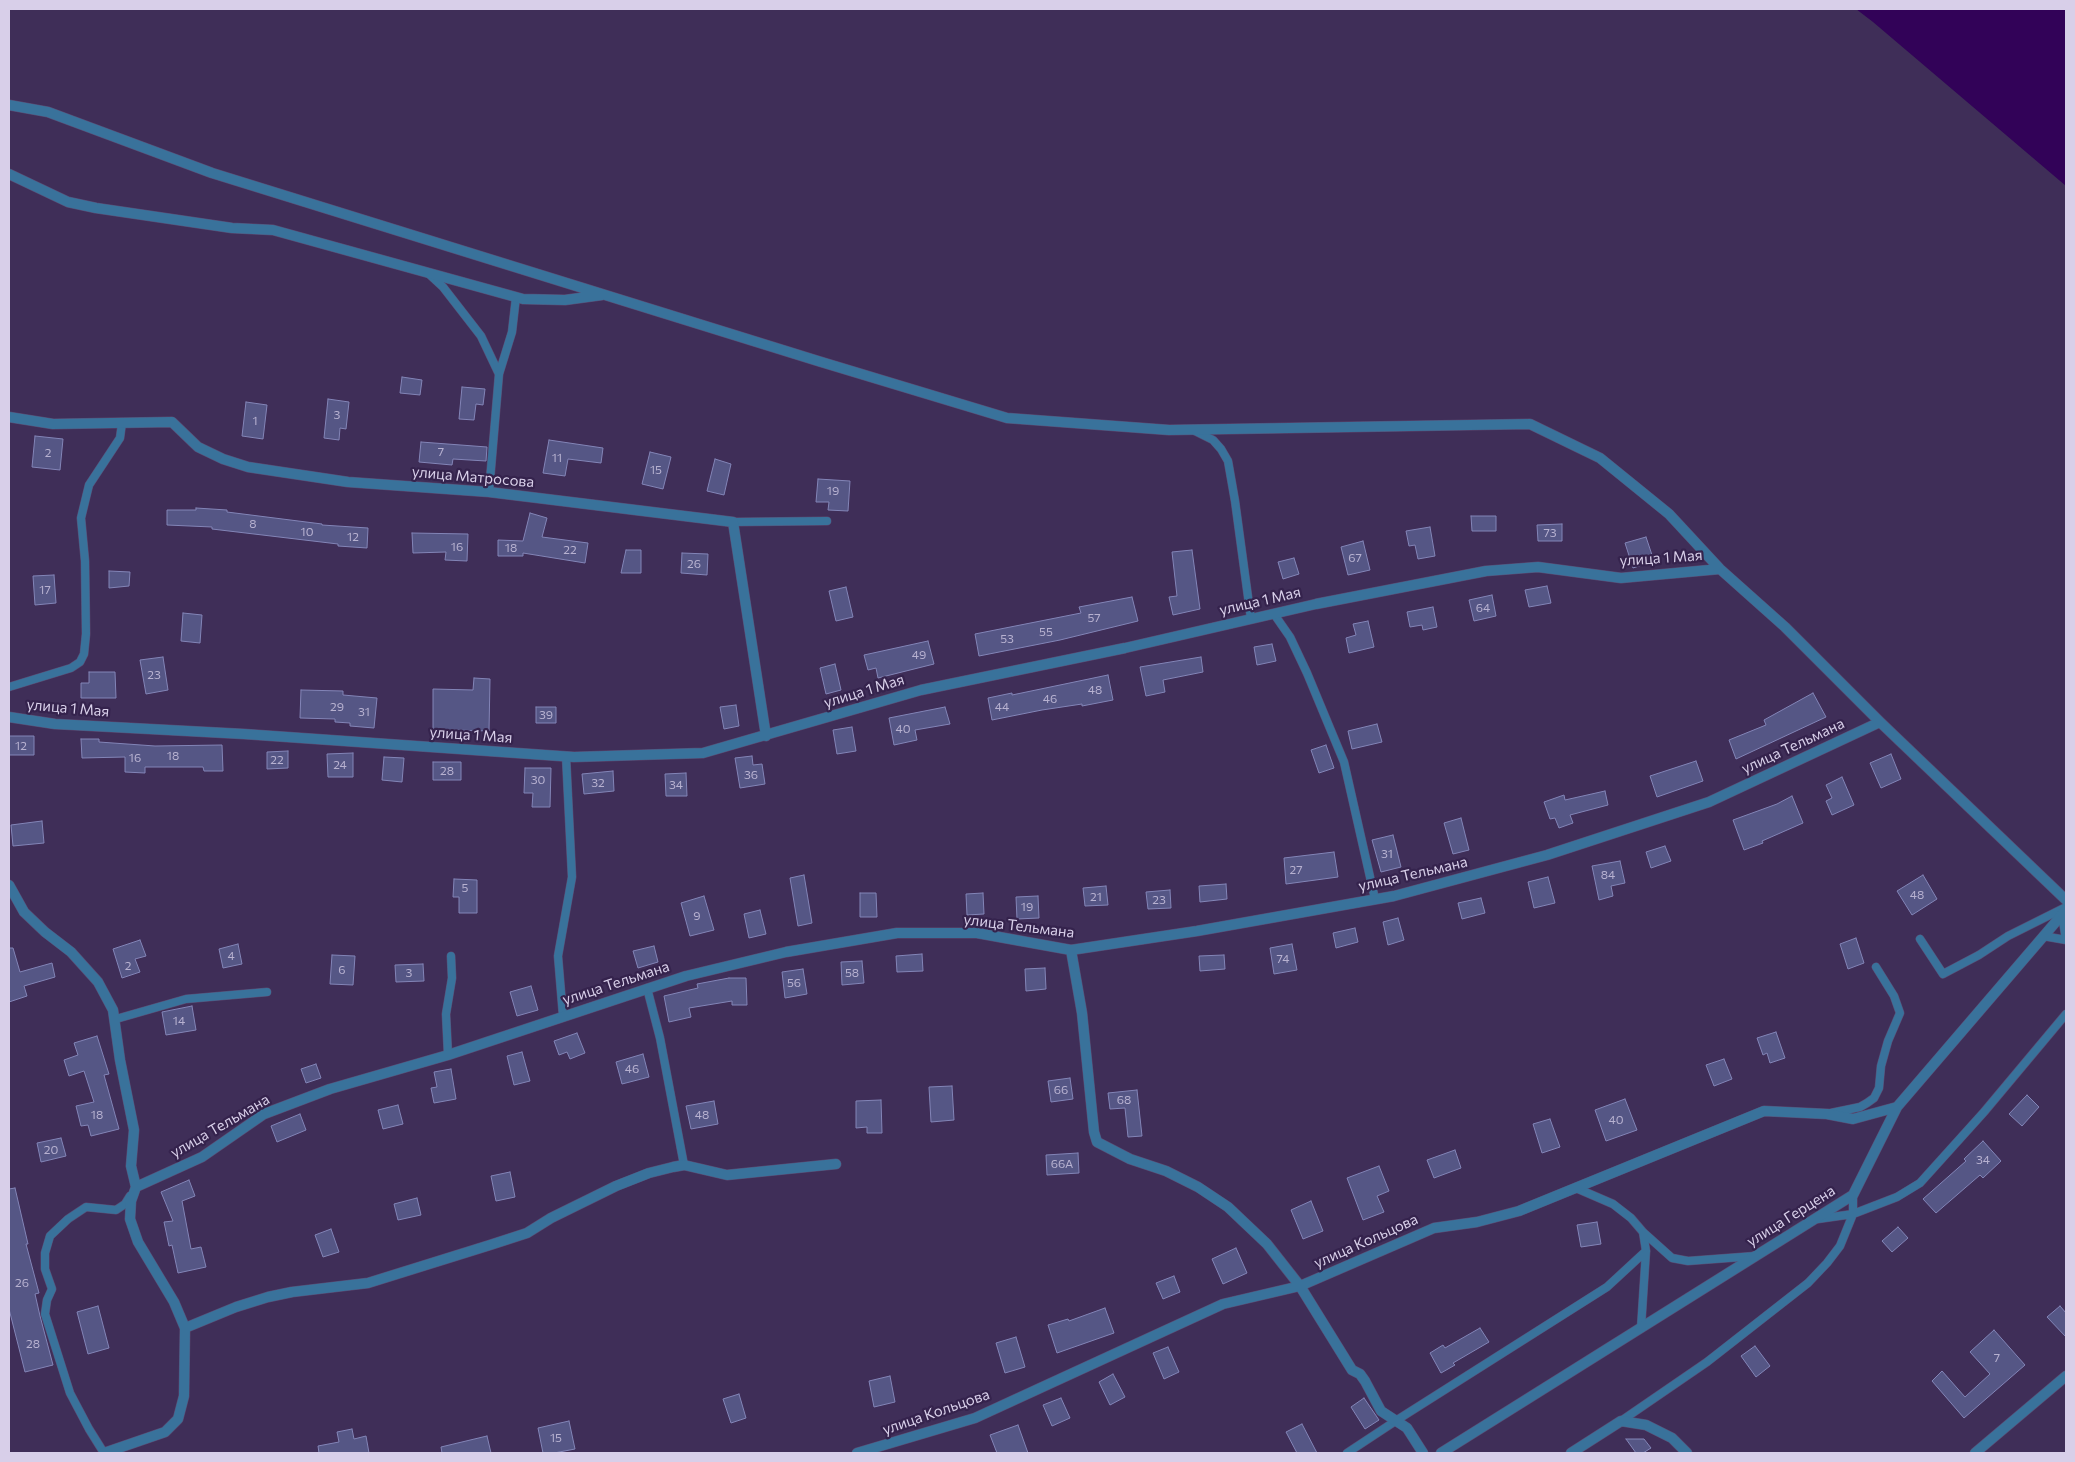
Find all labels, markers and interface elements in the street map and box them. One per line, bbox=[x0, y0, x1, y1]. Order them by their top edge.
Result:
house number: 3 bbox=[334, 408, 340, 422]
house number: 1 bbox=[252, 414, 258, 428]
house number: 7 bbox=[438, 445, 444, 459]
house number: 2 bbox=[45, 446, 51, 460]
house number: 11 bbox=[552, 451, 562, 465]
street label: улица Матросова bbox=[411, 463, 535, 491]
house number: 15 bbox=[650, 463, 662, 477]
house number: 19 bbox=[827, 484, 839, 498]
house number: 8 bbox=[249, 517, 257, 531]
house number: 10 bbox=[301, 525, 313, 539]
house number: 73 bbox=[1543, 526, 1557, 540]
house number: 12 bbox=[347, 530, 359, 544]
house number: 16 bbox=[451, 540, 463, 554]
house number: 18 bbox=[505, 541, 517, 555]
house number: 22 bbox=[563, 543, 577, 557]
street label: улица 1 Мая bbox=[1619, 546, 1703, 570]
house number: 67 bbox=[1348, 551, 1362, 565]
house number: 26 bbox=[687, 557, 701, 571]
house number: 17 bbox=[39, 583, 51, 597]
street label: улица 1 Мая bbox=[1218, 583, 1302, 619]
house number: 64 bbox=[1476, 601, 1490, 615]
house number: 57 bbox=[1087, 611, 1101, 625]
house number: 55 bbox=[1039, 625, 1053, 639]
house number: 53 bbox=[1000, 632, 1014, 646]
house number: 49 bbox=[912, 648, 926, 662]
house number: 23 bbox=[147, 668, 161, 682]
street label: улица 1 Мая bbox=[822, 670, 906, 712]
house number: 48 bbox=[1088, 683, 1102, 697]
house number: 46 bbox=[1043, 692, 1057, 706]
street label: улица 1 Мая bbox=[26, 695, 110, 721]
house number: 29 bbox=[330, 700, 344, 714]
house number: 44 bbox=[995, 700, 1009, 714]
house number: 31 bbox=[358, 705, 370, 719]
house number: 39 bbox=[539, 708, 553, 722]
street label: улица Тельмана bbox=[1739, 714, 1847, 778]
house number: 40 bbox=[895, 722, 911, 736]
street label: улица 1 Мая bbox=[429, 723, 513, 747]
house number: 12 bbox=[15, 739, 27, 753]
house number: 18 bbox=[167, 749, 179, 763]
house number: 16 bbox=[129, 751, 141, 765]
house number: 22 bbox=[270, 753, 284, 767]
house number: 24 bbox=[333, 758, 347, 772]
house number: 28 bbox=[440, 764, 454, 778]
house number: 36 bbox=[744, 768, 758, 782]
house number: 30 bbox=[531, 773, 545, 787]
house number: 32 bbox=[591, 776, 605, 790]
house number: 34 bbox=[669, 778, 683, 792]
house number: 31 bbox=[1381, 847, 1393, 861]
street label: улица Тельмана bbox=[1357, 853, 1469, 895]
house number: 27 bbox=[1290, 863, 1302, 877]
house number: 84 bbox=[1601, 868, 1615, 882]
house number: 5 bbox=[462, 881, 468, 895]
house number: 48 bbox=[1910, 888, 1924, 902]
house number: 21 bbox=[1090, 890, 1102, 904]
house number: 23 bbox=[1152, 893, 1166, 907]
house number: 19 bbox=[1021, 900, 1033, 914]
house number: 9 bbox=[693, 909, 701, 923]
street label: улица Тельмана bbox=[963, 910, 1075, 942]
house number: 4 bbox=[227, 949, 235, 963]
house number: 74 bbox=[1277, 952, 1289, 966]
street label: улица Тельмана bbox=[560, 957, 672, 1009]
house number: 2 bbox=[125, 959, 131, 973]
house number: 6 bbox=[338, 963, 346, 977]
house number: 3 bbox=[406, 966, 412, 980]
house number: 58 bbox=[845, 966, 859, 980]
house number: 56 bbox=[787, 976, 801, 990]
house number: 14 bbox=[173, 1014, 185, 1028]
house number: 46 bbox=[625, 1062, 639, 1076]
house number: 66 bbox=[1054, 1083, 1068, 1097]
street label: улица Тельмана bbox=[167, 1090, 273, 1162]
house number: 68 bbox=[1117, 1093, 1131, 1107]
house number: 18 bbox=[91, 1108, 103, 1122]
house number: 48 bbox=[695, 1108, 709, 1122]
house number: 40 bbox=[1608, 1113, 1624, 1127]
house number: 20 bbox=[44, 1143, 58, 1157]
house number: 34 bbox=[1976, 1153, 1990, 1167]
house number: 66А bbox=[1051, 1157, 1073, 1171]
street label: улица Герцена bbox=[1743, 1182, 1839, 1250]
street label: улица Кольцова bbox=[1311, 1210, 1421, 1272]
house number: 26 bbox=[15, 1276, 29, 1290]
house number: 28 bbox=[26, 1337, 40, 1351]
house number: 7 bbox=[1994, 1351, 2000, 1365]
street label: улица Кольцова bbox=[880, 1385, 992, 1439]
house number: 15 bbox=[550, 1431, 562, 1445]

